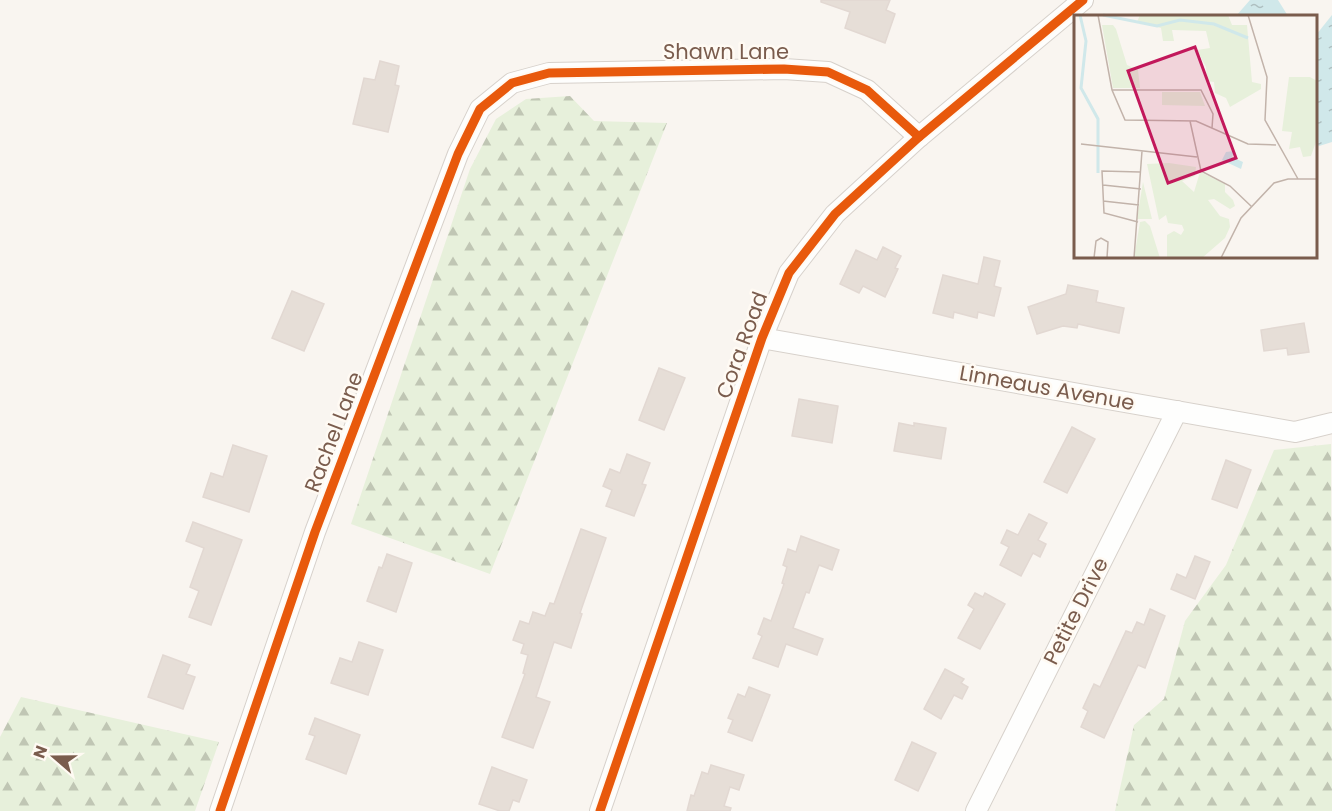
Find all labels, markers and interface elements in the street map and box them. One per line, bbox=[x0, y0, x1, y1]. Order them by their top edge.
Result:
inset map bbox=[1074, 15, 1317, 258]
street label: Shawn Lane bbox=[663, 37, 789, 66]
street label: Cora Road bbox=[709, 287, 774, 402]
street label: Linneaus Avenue bbox=[957, 358, 1137, 417]
street label: Rachel Lane bbox=[297, 367, 370, 496]
street label: Petite Drive bbox=[1036, 552, 1115, 669]
north arrow bbox=[24, 727, 84, 787]
text: N bbox=[28, 742, 53, 762]

